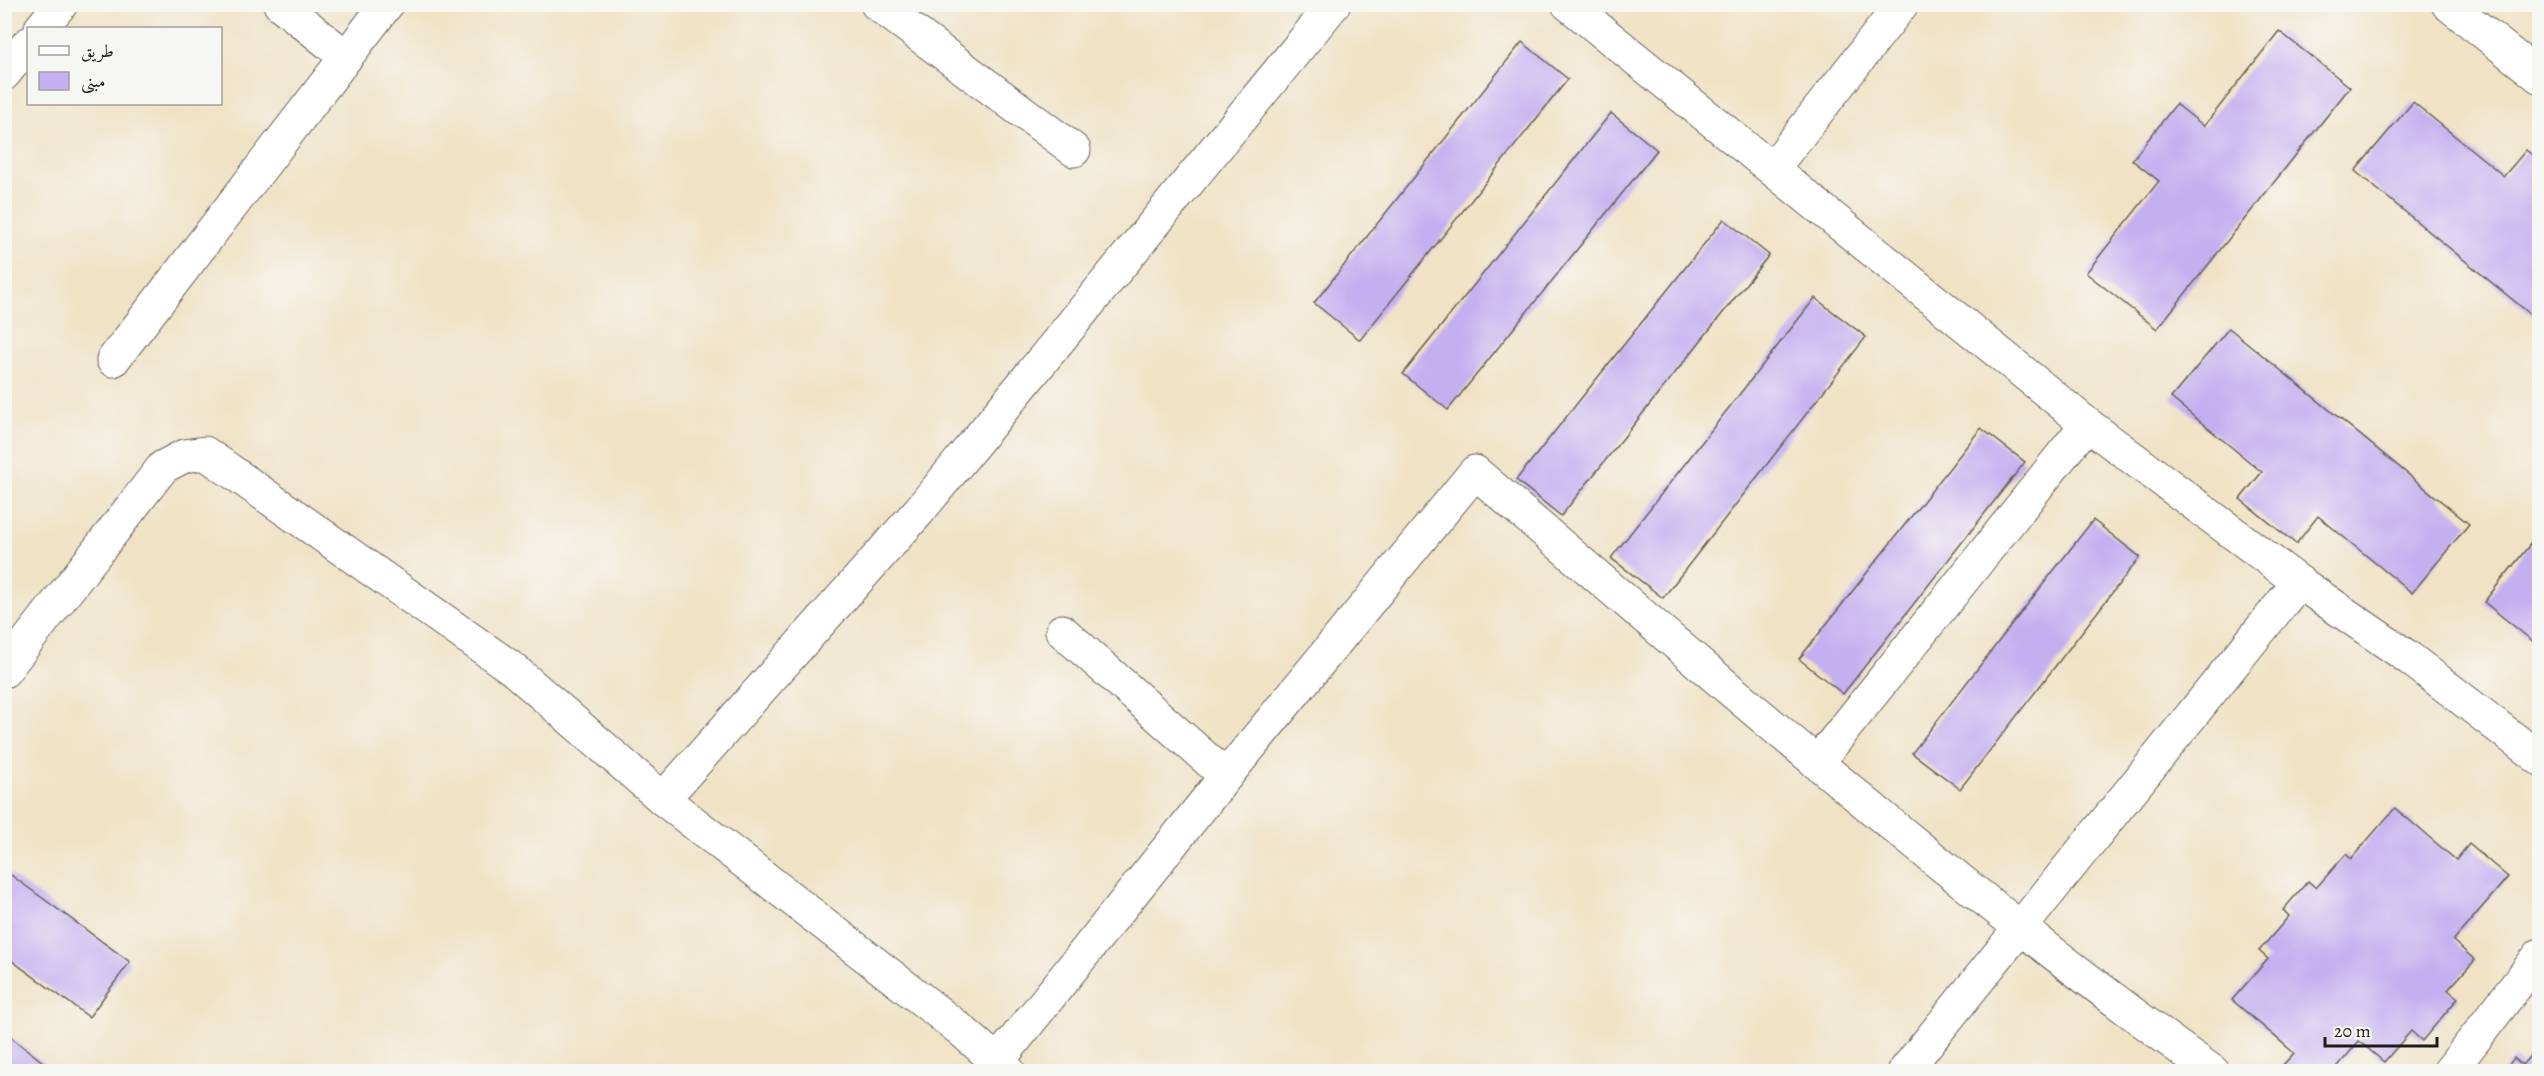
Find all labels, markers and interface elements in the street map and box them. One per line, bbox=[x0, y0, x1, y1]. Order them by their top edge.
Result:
legend bbox=[27, 27, 222, 105]
text: طريق bbox=[81, 39, 114, 63]
text: مبنى bbox=[81, 69, 106, 94]
scale bar bbox=[2325, 1010, 2438, 1048]
text: 20 m bbox=[2334, 1019, 2371, 1043]

